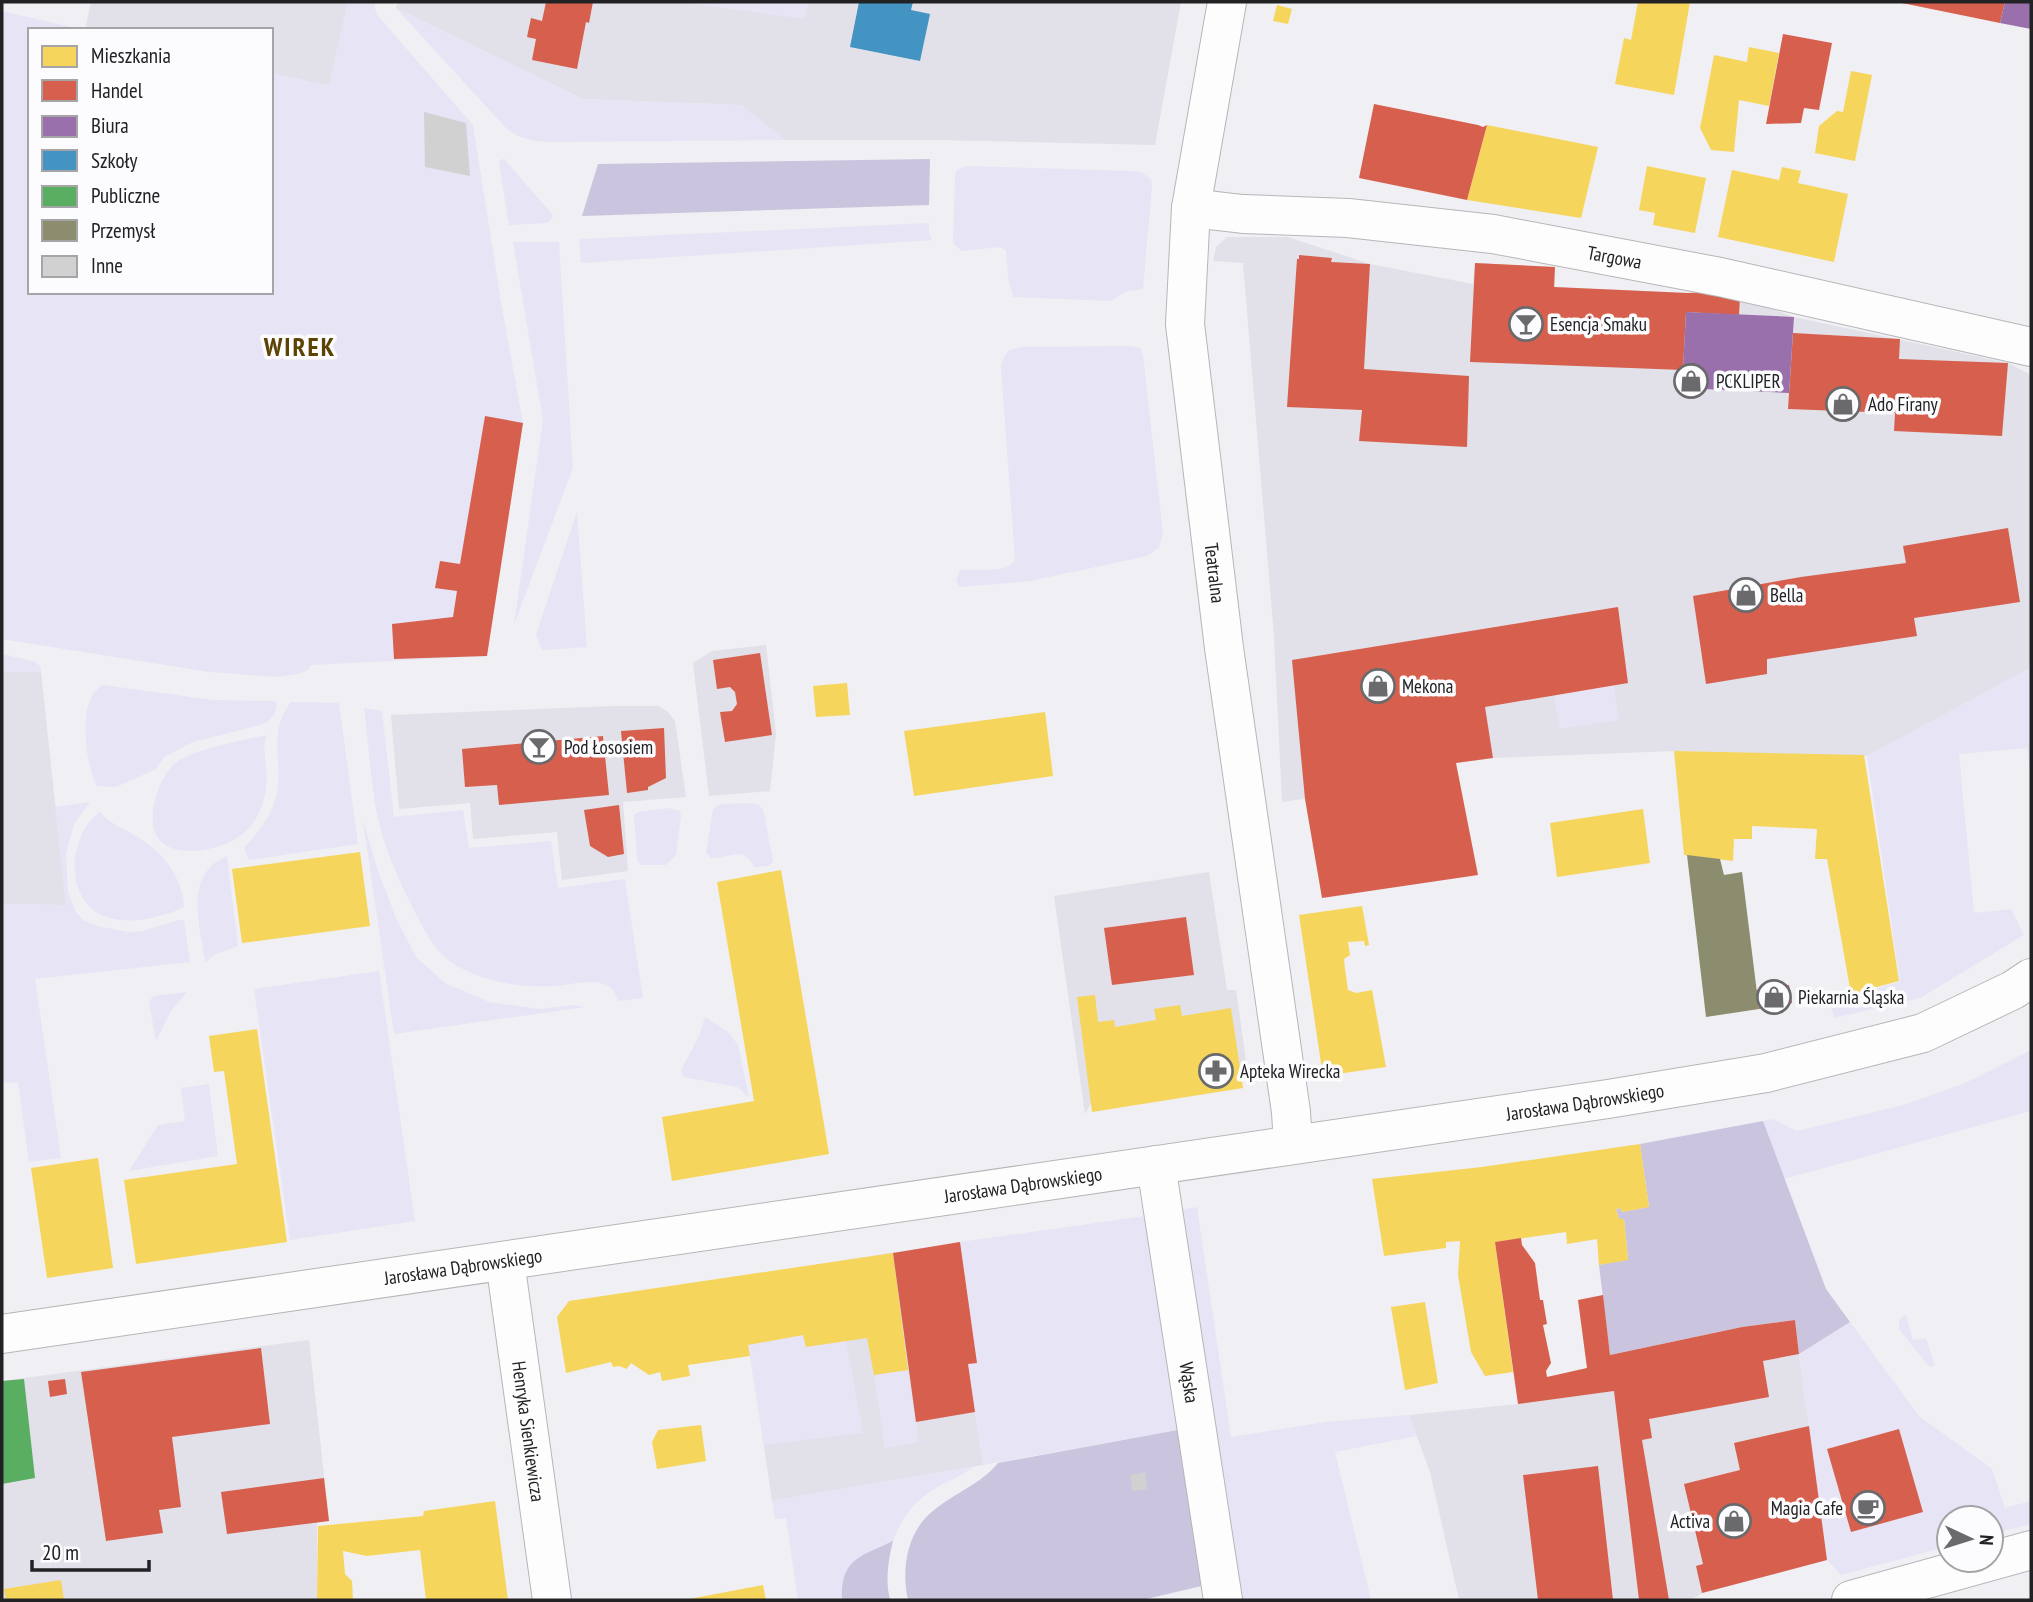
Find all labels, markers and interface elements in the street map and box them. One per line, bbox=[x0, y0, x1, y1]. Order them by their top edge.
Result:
legend bbox=[28, 28, 273, 294]
text: Mieszkania bbox=[91, 42, 171, 69]
text: Handel bbox=[91, 77, 143, 104]
text: Biura bbox=[91, 112, 129, 139]
text: Szkoły bbox=[91, 147, 137, 174]
text: Publiczne bbox=[91, 182, 160, 209]
text: Przemysł bbox=[91, 217, 155, 244]
street label: Targowa bbox=[1585, 240, 1644, 274]
text: Inne bbox=[91, 252, 123, 279]
bar icon: Esencja Smaku bbox=[1507, 305, 1545, 343]
place label: Esencja Smaku bbox=[1550, 312, 1647, 336]
district label: WIREK bbox=[263, 330, 336, 363]
shop icon: PCKLIPER bbox=[1672, 362, 1710, 400]
place label: PCKLIPER bbox=[1716, 369, 1781, 393]
shop icon: Ado Firany bbox=[1824, 385, 1862, 423]
place label: Ado Firany bbox=[1868, 392, 1939, 416]
street label: Teatralna bbox=[1199, 541, 1230, 604]
shop icon: Bella bbox=[1727, 576, 1765, 614]
place label: Bella bbox=[1770, 583, 1803, 607]
shop icon: Mekona bbox=[1359, 667, 1397, 705]
place label: Mekona bbox=[1402, 674, 1453, 698]
bar icon: Pod Łososiem bbox=[520, 728, 558, 766]
place label: Pod Łososiem bbox=[564, 735, 653, 759]
shop icon: Piekarnia Śląska bbox=[1755, 978, 1793, 1016]
place label: Piekarnia Śląska bbox=[1798, 985, 1904, 1009]
pharmacy icon: Apteka Wirecka bbox=[1197, 1052, 1235, 1090]
place label: Apteka Wirecka bbox=[1240, 1059, 1340, 1083]
street label: Jarosława Dąbrowskiego bbox=[1504, 1078, 1666, 1126]
street label: Jarosława Dąbrowskiego bbox=[942, 1161, 1104, 1208]
street label: Jarosława Dąbrowskiego bbox=[381, 1243, 544, 1290]
street label: Henryka Sienkiewicza bbox=[507, 1359, 550, 1503]
street label: Wąska bbox=[1174, 1360, 1204, 1405]
cafe icon: Magia Cafe bbox=[1849, 1489, 1887, 1527]
place label: Magia Cafe bbox=[1771, 1496, 1843, 1520]
shop icon: Activa bbox=[1715, 1502, 1753, 1540]
north arrow bbox=[1935, 1504, 2005, 1574]
place label: Activa bbox=[1670, 1509, 1710, 1533]
scale bar bbox=[32, 1528, 149, 1572]
text: N bbox=[1975, 1534, 1999, 1546]
text: 20 m bbox=[42, 1539, 79, 1566]

